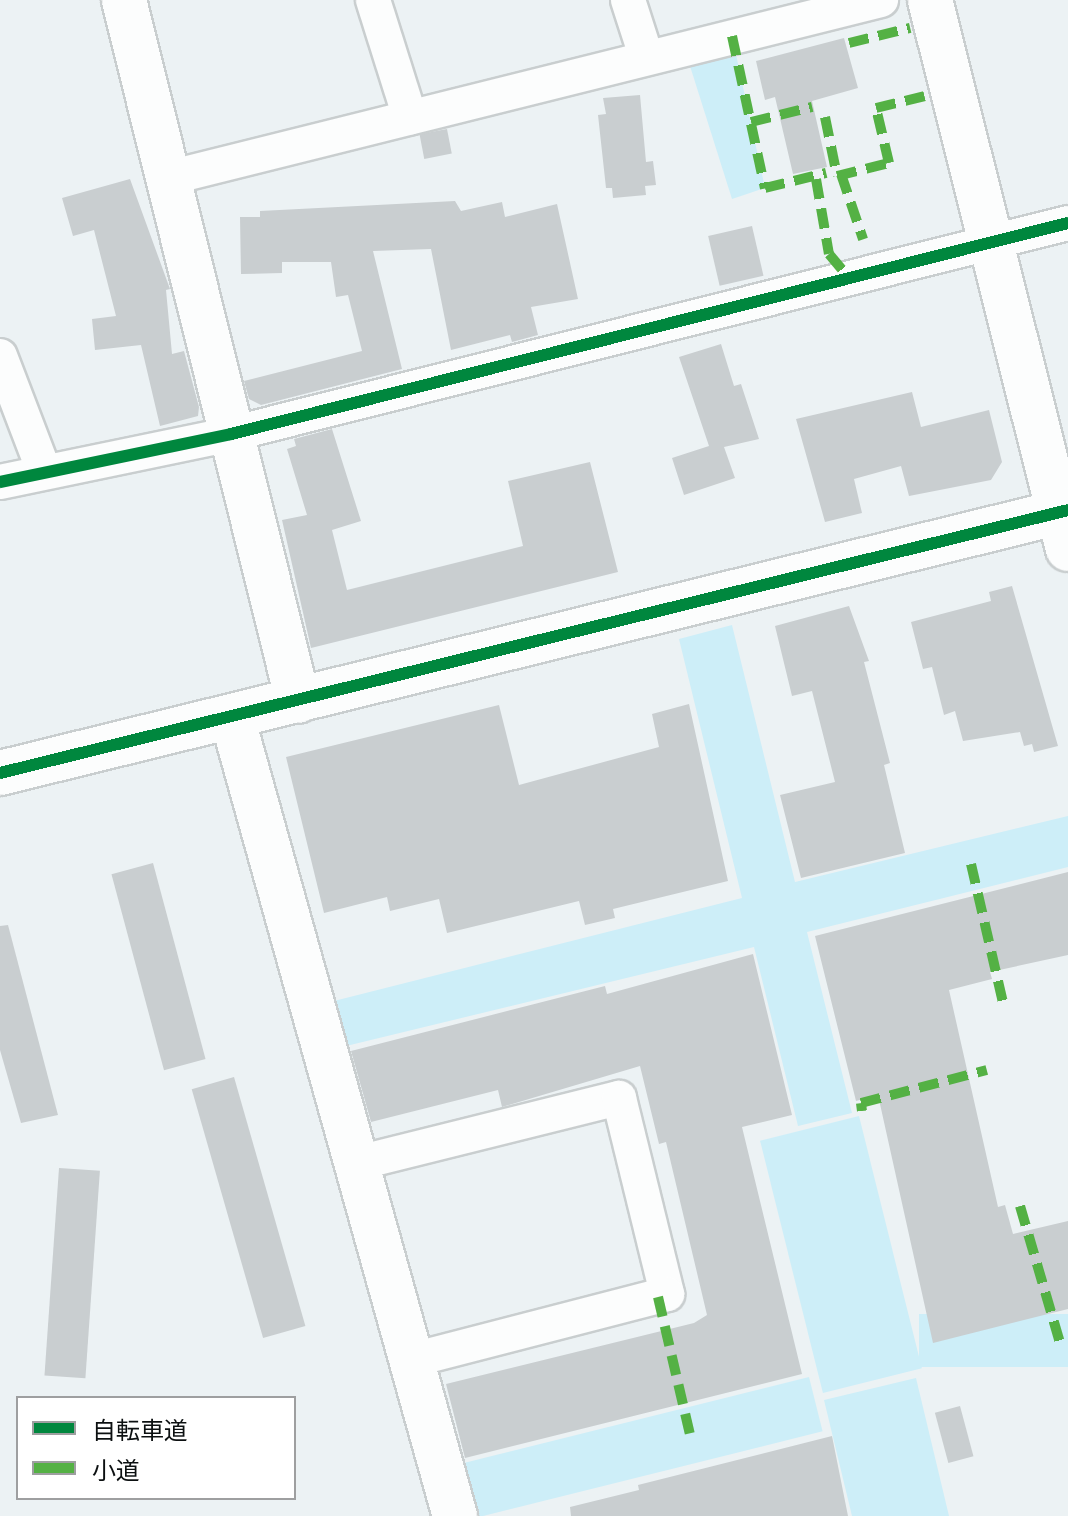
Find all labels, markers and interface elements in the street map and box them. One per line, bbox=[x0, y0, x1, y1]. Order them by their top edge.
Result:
legend bbox=[16, 1396, 296, 1500]
text: 自転車道 bbox=[92, 1417, 188, 1445]
text: 小道 bbox=[92, 1457, 140, 1485]

